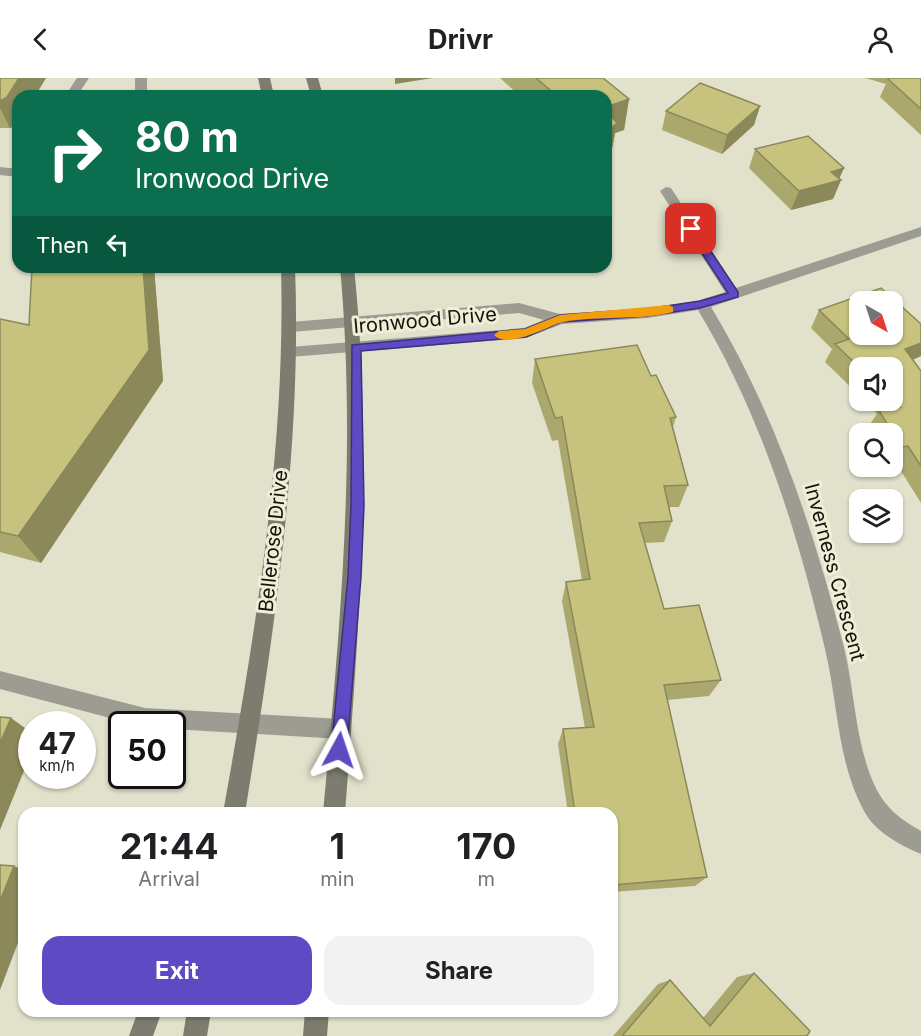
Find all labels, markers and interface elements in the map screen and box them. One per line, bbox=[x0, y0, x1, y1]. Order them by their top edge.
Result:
icon: back bbox=[24, 23, 57, 56]
text: Drivr bbox=[428, 23, 493, 56]
icon: person bbox=[864, 23, 897, 56]
text: 80 m bbox=[135, 111, 239, 162]
icon: right bbox=[36, 114, 114, 192]
text: Ironwood Drive bbox=[135, 162, 329, 195]
pin bbox=[665, 203, 716, 254]
icon: arrive bbox=[674, 212, 707, 245]
icon: left bbox=[101, 228, 134, 261]
text: Then bbox=[36, 232, 89, 258]
north arrow bbox=[849, 291, 903, 345]
map controls bbox=[849, 291, 903, 543]
street label: Ironwood Drive bbox=[352, 302, 498, 338]
button: sound bbox=[849, 357, 903, 411]
button: search bbox=[849, 423, 903, 477]
street label: Bellerose Drive bbox=[254, 469, 292, 613]
street label: Inverness Crescent bbox=[800, 481, 870, 664]
button: layers bbox=[849, 489, 903, 543]
speed limit sign: 50 bbox=[108, 711, 186, 789]
position arrow bbox=[307, 718, 371, 782]
text: 47 bbox=[38, 725, 76, 761]
text: km/h bbox=[39, 756, 75, 775]
text: 21:44 bbox=[120, 824, 219, 868]
text: 1 bbox=[330, 824, 345, 868]
text: 170 bbox=[456, 824, 516, 868]
text: Arrival bbox=[138, 867, 200, 891]
text: min bbox=[320, 867, 354, 891]
text: m bbox=[477, 867, 495, 891]
button: Exit bbox=[42, 936, 312, 1005]
button: Share bbox=[324, 936, 594, 1005]

